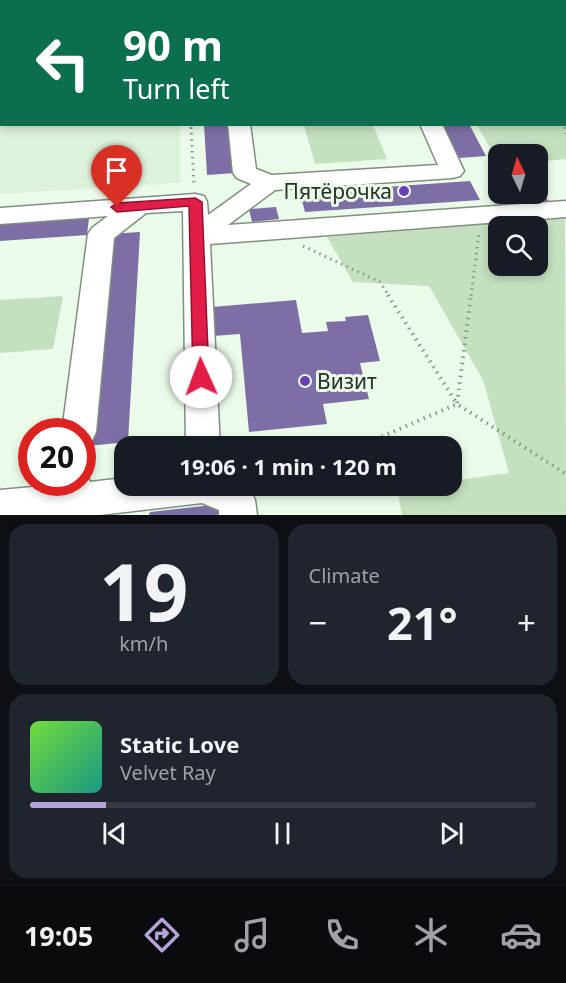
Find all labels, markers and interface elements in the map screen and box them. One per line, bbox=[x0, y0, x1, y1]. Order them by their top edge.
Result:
text: 90 m bbox=[123, 16, 223, 73]
icon: left bbox=[24, 24, 102, 102]
text: Turn left bbox=[123, 70, 229, 107]
north arrow bbox=[488, 144, 548, 204]
map controls bbox=[488, 144, 548, 276]
pin bbox=[91, 145, 142, 207]
icon: arrive bbox=[100, 154, 133, 187]
place label: Пятёрочка bbox=[284, 177, 392, 205]
marker: Пятёрочка bbox=[397, 184, 411, 198]
button: search bbox=[488, 216, 548, 276]
position arrow bbox=[169, 345, 233, 409]
place label: Визит bbox=[317, 367, 377, 395]
marker: Визит bbox=[298, 374, 312, 388]
speed limit sign: 20 bbox=[18, 418, 96, 496]
text: 19:06 · 1 min · 120 m bbox=[179, 451, 397, 481]
text: 19 bbox=[99, 538, 188, 644]
text: Climate bbox=[309, 562, 380, 589]
text: 21° bbox=[387, 592, 458, 653]
text: − bbox=[309, 600, 327, 645]
text: + bbox=[517, 600, 536, 645]
text: km/h bbox=[119, 630, 168, 657]
text: Static Love bbox=[120, 729, 239, 759]
text: Velvet Ray bbox=[120, 759, 216, 786]
icon: previous bbox=[98, 817, 131, 850]
icon: pause bbox=[266, 817, 299, 850]
icon: next bbox=[435, 817, 468, 850]
icon: directions bbox=[141, 914, 183, 956]
icon: music bbox=[231, 914, 273, 956]
icon: phone bbox=[321, 914, 363, 956]
icon: climate bbox=[410, 914, 452, 956]
icon: car bbox=[500, 914, 542, 956]
text: 19:05 bbox=[24, 917, 93, 954]

